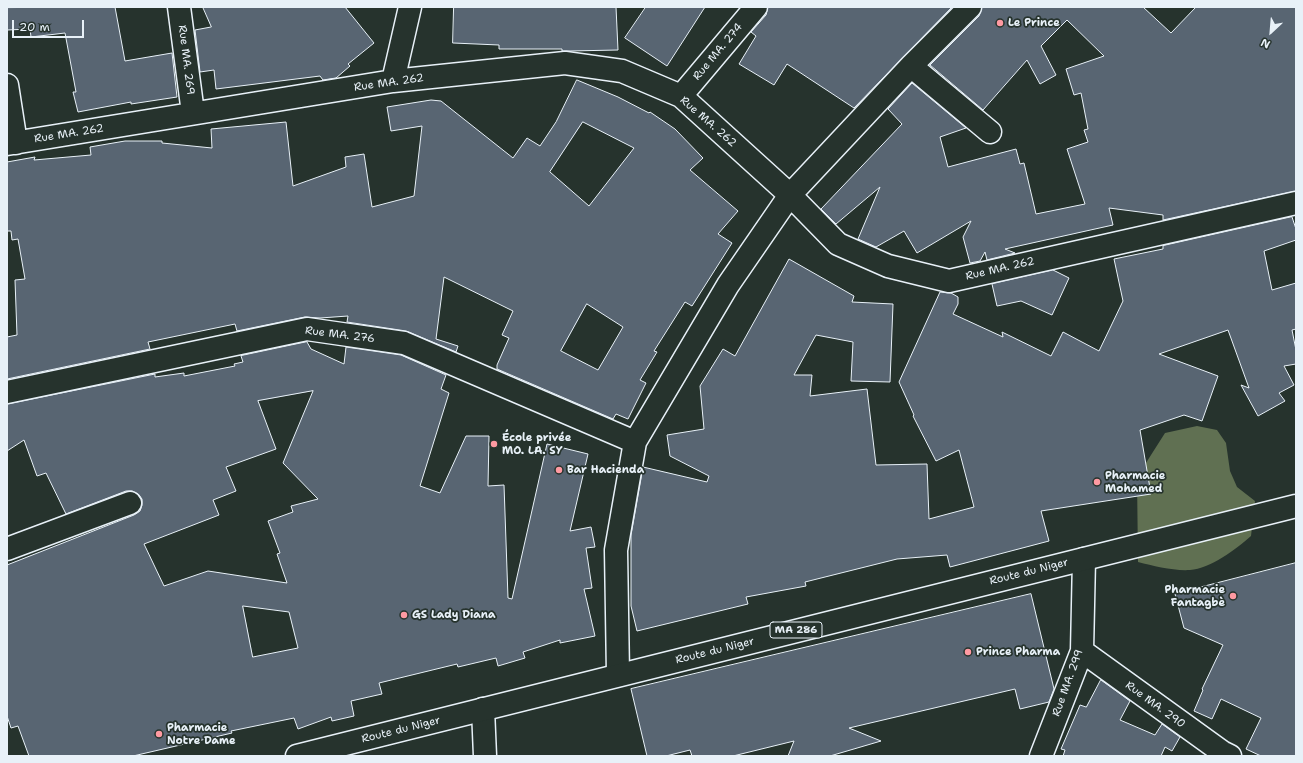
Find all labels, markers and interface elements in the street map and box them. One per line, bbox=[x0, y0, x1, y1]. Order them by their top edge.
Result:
scale bar bbox=[14, 12, 86, 38]
north arrow bbox=[1251, 12, 1291, 52]
place label: Le Prince bbox=[1008, 16, 1060, 30]
marker: Le Prince bbox=[995, 18, 1005, 28]
text: 20 m bbox=[19, 19, 50, 35]
street label: Rue MA. 274 bbox=[690, 21, 746, 83]
street label: Rue MA. 269 bbox=[175, 24, 197, 96]
text: N bbox=[1258, 35, 1273, 52]
street label: Rue MA. 262 bbox=[353, 72, 425, 94]
street label: Rue MA. 262 bbox=[677, 94, 739, 150]
street label: Rue MA. 262 bbox=[33, 122, 105, 146]
street label: Rue MA. 262 bbox=[964, 255, 1036, 283]
street label: Rue MA. 276 bbox=[304, 324, 376, 346]
place label: École privée MO. LA. SY bbox=[502, 431, 571, 457]
marker: École privée MO. LA. SY bbox=[489, 439, 499, 449]
place label: Bar Hacienda bbox=[567, 463, 644, 477]
marker: Bar Hacienda bbox=[554, 465, 564, 475]
place label: Pharmacie Mohamed bbox=[1105, 469, 1165, 495]
marker: Pharmacie Mohamed bbox=[1092, 477, 1102, 487]
street label: Route du Niger bbox=[988, 556, 1070, 588]
place label: Pharmacie Fantagbè bbox=[1165, 583, 1225, 609]
marker: Pharmacie Fantagbè bbox=[1228, 591, 1238, 601]
place label: GS Lady Diana bbox=[412, 608, 496, 622]
marker: GS Lady Diana bbox=[399, 610, 409, 620]
road number: MA 286 bbox=[770, 622, 822, 638]
street label: Route du Niger bbox=[674, 635, 756, 667]
place label: Prince Pharma bbox=[976, 645, 1060, 659]
marker: Prince Pharma bbox=[963, 647, 973, 657]
street label: Rue MA. 299 bbox=[1050, 648, 1086, 718]
street label: Rue MA. 290 bbox=[1123, 679, 1187, 731]
street label: Route du Niger bbox=[360, 714, 442, 746]
place label: Pharmacie Notre Dame bbox=[167, 721, 236, 747]
marker: Pharmacie Notre Dame bbox=[154, 729, 164, 739]

